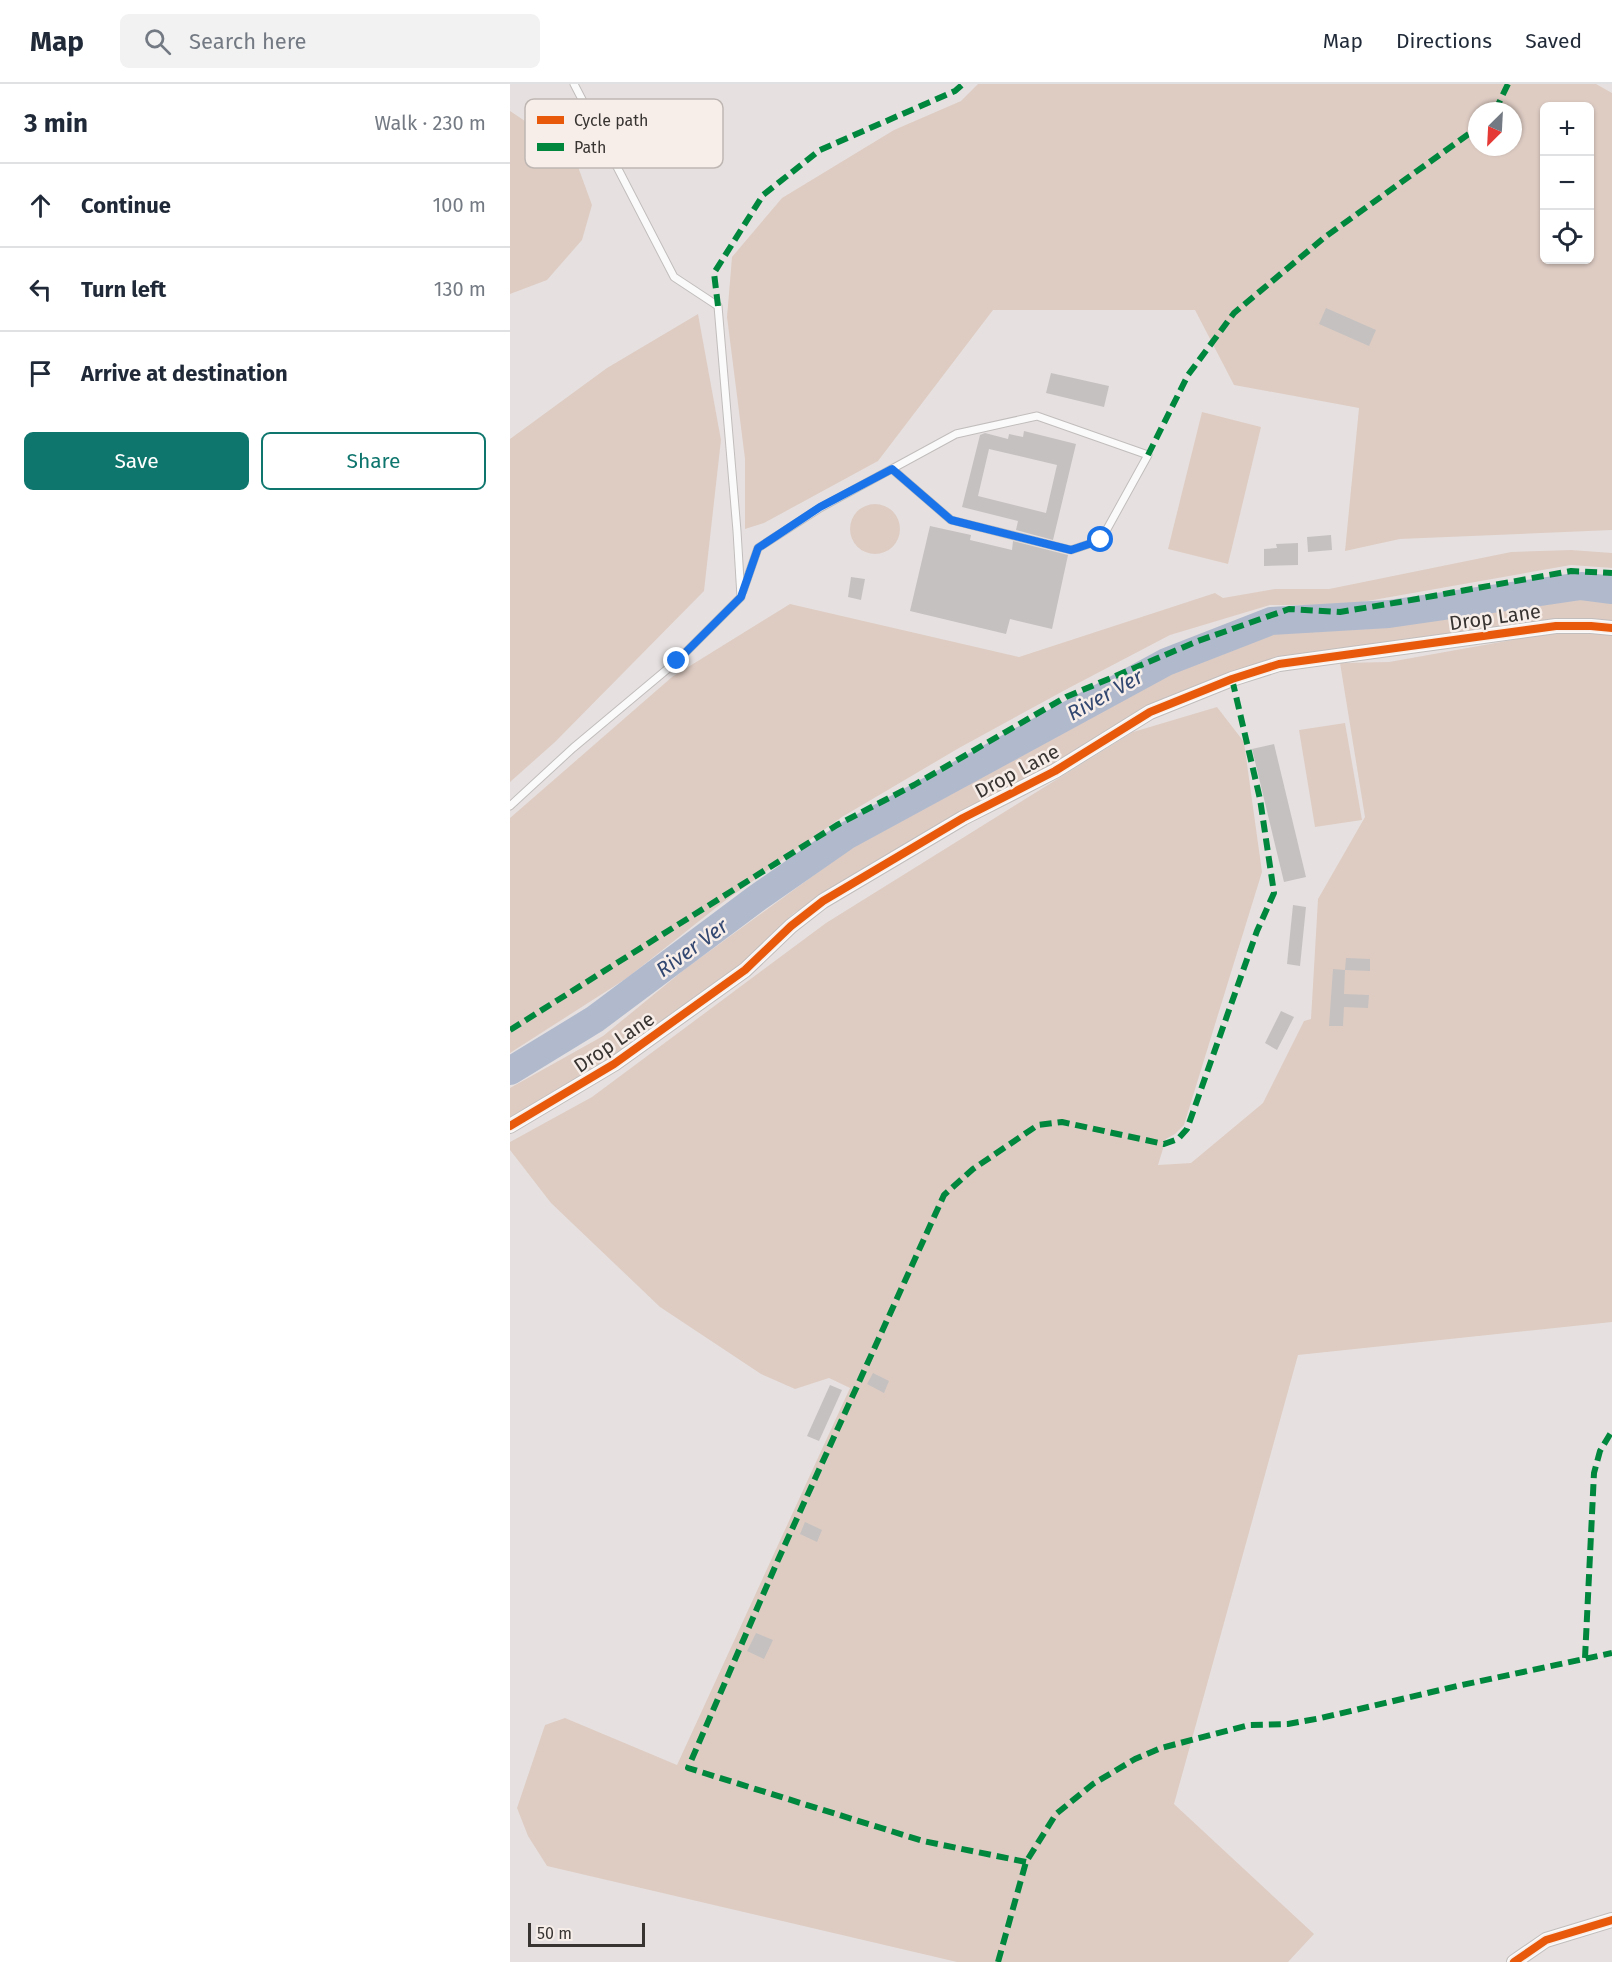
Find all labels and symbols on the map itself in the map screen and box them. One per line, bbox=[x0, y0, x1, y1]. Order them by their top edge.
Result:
legend bbox=[525, 99, 723, 168]
north arrow bbox=[1468, 102, 1522, 156]
text: Cycle path bbox=[574, 111, 648, 130]
text: Path bbox=[574, 138, 606, 157]
route start bbox=[1087, 526, 1113, 552]
street label: Drop Lane bbox=[1448, 599, 1542, 635]
route end bbox=[663, 647, 689, 673]
water label: River Ver bbox=[1063, 663, 1148, 726]
street label: Drop Lane bbox=[971, 739, 1063, 803]
water label: River Ver bbox=[651, 913, 734, 983]
street label: Drop Lane bbox=[569, 1006, 659, 1078]
scale bar bbox=[528, 1920, 645, 1948]

